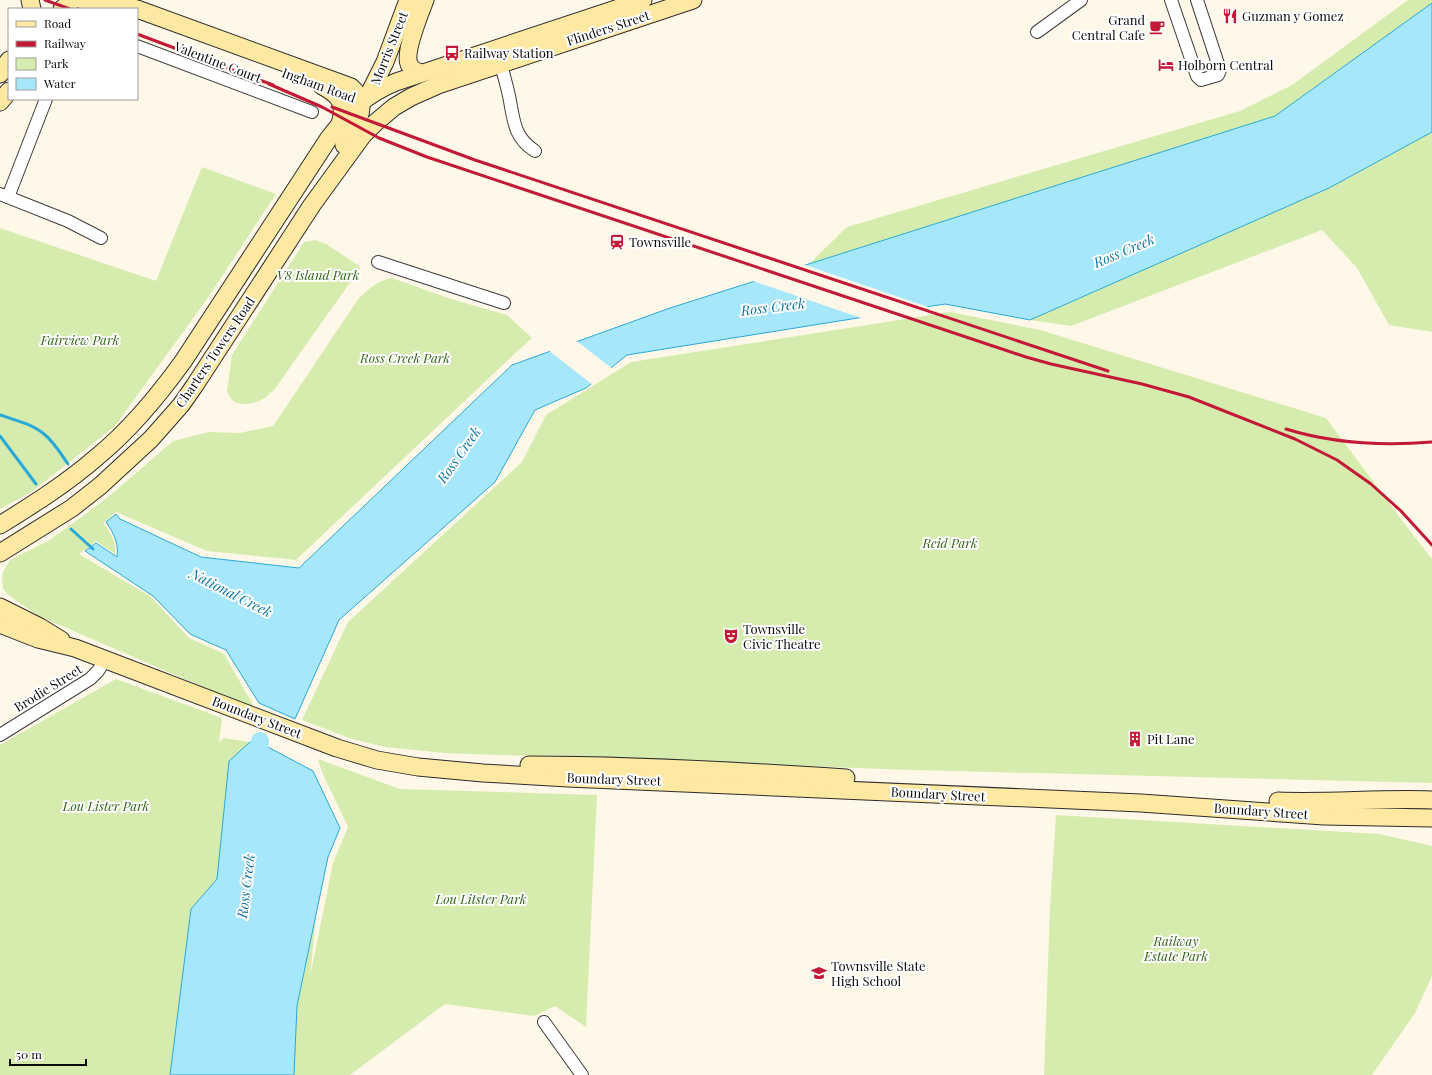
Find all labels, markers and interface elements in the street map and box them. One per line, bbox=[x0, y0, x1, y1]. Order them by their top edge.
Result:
street label: Flinders Street bbox=[564, 6, 652, 49]
restaurant icon: Guzman y Gomez bbox=[1221, 7, 1239, 25]
place label: Guzman y Gomez bbox=[1242, 7, 1344, 24]
legend bbox=[8, 8, 138, 100]
street label: Morris Street bbox=[366, 8, 411, 87]
place label: Grand Central Cafe bbox=[1072, 11, 1145, 43]
text: Road bbox=[44, 15, 71, 31]
cafe icon: Grand Central Cafe bbox=[1148, 18, 1166, 36]
text: Railway bbox=[44, 35, 86, 51]
street label: Valentine Court bbox=[171, 37, 264, 86]
bus stop icon: Railway Station bbox=[443, 44, 461, 62]
place label: Railway Station bbox=[464, 44, 554, 61]
text: Park bbox=[44, 55, 69, 71]
hotel icon: Holborn Central bbox=[1157, 56, 1175, 74]
place label: Holborn Central bbox=[1178, 56, 1274, 73]
street label: Ingham Road bbox=[280, 63, 359, 106]
text: Water bbox=[43, 75, 77, 91]
water label: Ross Creek bbox=[1089, 229, 1157, 272]
station icon: Townsville bbox=[608, 233, 626, 251]
place label: Townsville bbox=[629, 233, 692, 250]
park label: V8 Island Park bbox=[277, 266, 360, 283]
street label: Charters Towers Road bbox=[171, 293, 258, 410]
water label: Ross Creek bbox=[739, 293, 806, 320]
park label: Fairview Park bbox=[40, 331, 119, 348]
park label: Ross Creek Park bbox=[359, 349, 450, 366]
water label: Ross Creek bbox=[432, 423, 485, 487]
park label: Reid Park bbox=[921, 534, 978, 551]
water label: National Creek bbox=[185, 563, 275, 621]
place label: Townsville Civic Theatre bbox=[743, 620, 821, 652]
theatre icon: Townsville Civic Theatre bbox=[722, 627, 740, 645]
street label: Brodie Street bbox=[11, 660, 85, 715]
street label: Boundary Street bbox=[210, 692, 305, 742]
building icon: Pit Lane bbox=[1126, 730, 1144, 748]
place label: Pit Lane bbox=[1147, 730, 1195, 747]
street label: Boundary Street bbox=[566, 768, 662, 789]
street label: Boundary Street bbox=[890, 783, 986, 804]
park label: Lou Lister Park bbox=[62, 797, 150, 814]
street label: Boundary Street bbox=[1213, 799, 1309, 822]
water label: Ross Creek bbox=[232, 853, 259, 920]
park label: Lou Litster Park bbox=[435, 890, 527, 907]
park label: Railway Estate Park bbox=[1143, 932, 1208, 964]
place label: Townsville State High School bbox=[831, 957, 926, 989]
school or university icon: Townsville State High School bbox=[810, 964, 828, 982]
scale bar bbox=[10, 1041, 86, 1067]
text: 50 m bbox=[16, 1046, 42, 1062]

